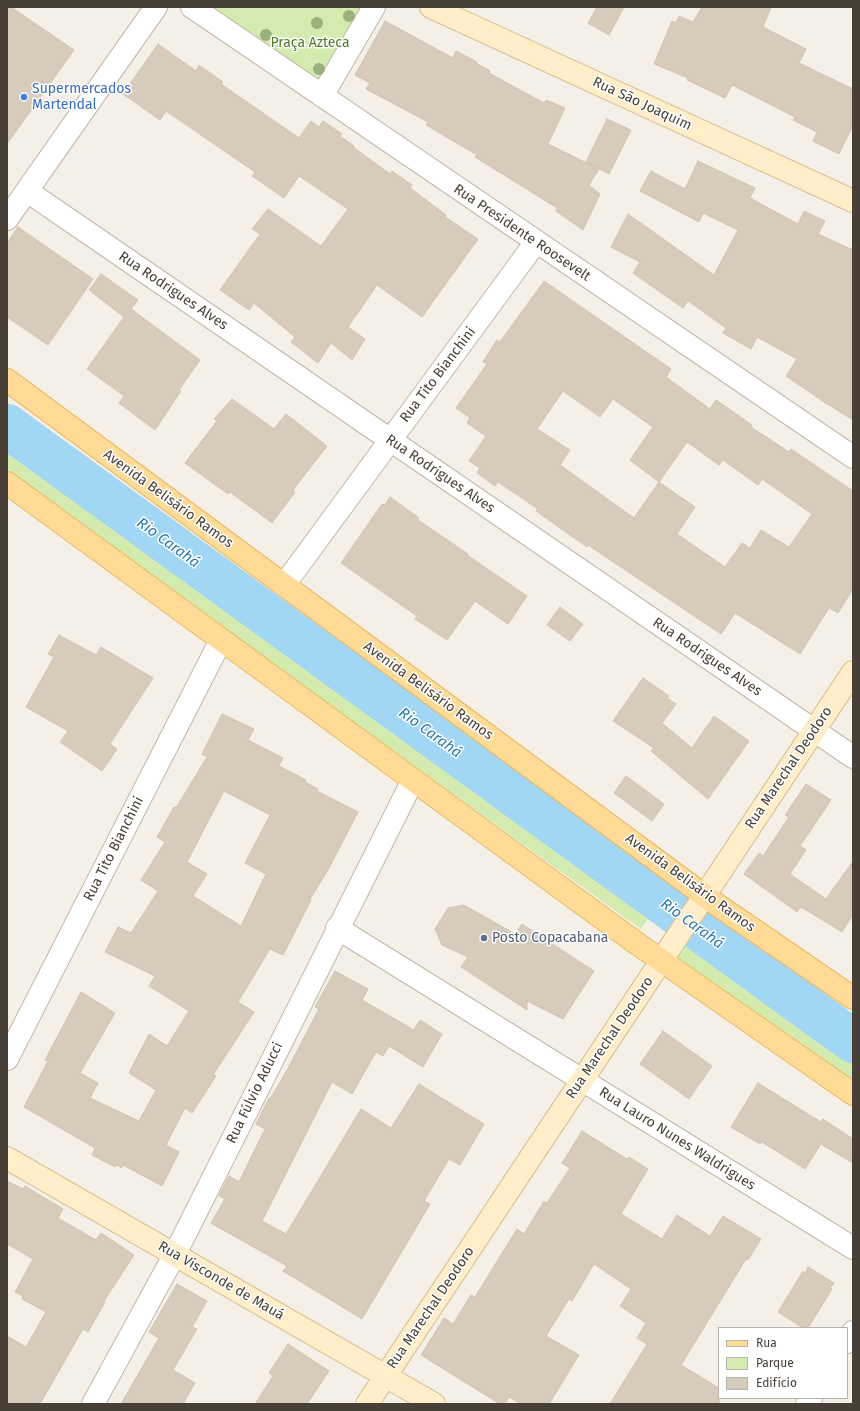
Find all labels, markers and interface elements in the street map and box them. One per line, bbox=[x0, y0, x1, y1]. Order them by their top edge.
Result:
park label: Praça Azteca bbox=[270, 35, 350, 51]
street label: Rua São Joaquim bbox=[590, 74, 694, 134]
place label: Supermercados Martendal bbox=[32, 81, 131, 114]
marker: Supermercados Martendal bbox=[19, 92, 29, 102]
street label: Rua Presidente Roosevelt bbox=[450, 181, 594, 285]
street label: Rua Rodrigues Alves bbox=[115, 248, 231, 334]
street label: Rua Tito Bianchini bbox=[397, 324, 479, 426]
street label: Rua Rodrigues Alves bbox=[382, 431, 498, 517]
street label: Avenida Belisário Ramos bbox=[100, 446, 236, 552]
water label: Rio Carahá bbox=[133, 514, 203, 572]
street label: Rua Rodrigues Alves bbox=[649, 614, 765, 700]
street label: Avenida Belisário Ramos bbox=[360, 638, 496, 744]
water label: Rio Carahá bbox=[395, 704, 465, 762]
street label: Rua Marechal Deodoro bbox=[742, 704, 836, 832]
street label: Rua Tito Bianchini bbox=[80, 794, 148, 904]
street label: Avenida Belisário Ramos bbox=[622, 830, 758, 936]
water label: Rio Carahá bbox=[657, 895, 727, 953]
place label: Posto Copacabana bbox=[492, 930, 608, 946]
marker: Posto Copacabana bbox=[479, 933, 489, 943]
street label: Rua Marechal Deodoro bbox=[563, 974, 657, 1102]
street label: Rua Fúlvio Aducci bbox=[223, 1040, 287, 1146]
street label: Rua Lauro Nunes Waldrigues bbox=[596, 1084, 758, 1194]
street label: Rua Visconde de Mauá bbox=[155, 1238, 287, 1324]
street label: Rua Marechal Deodoro bbox=[384, 1244, 478, 1372]
legend bbox=[718, 1327, 848, 1399]
text: Rua bbox=[756, 1336, 777, 1350]
text: Parque bbox=[756, 1356, 794, 1370]
text: Edifício bbox=[756, 1376, 797, 1390]

